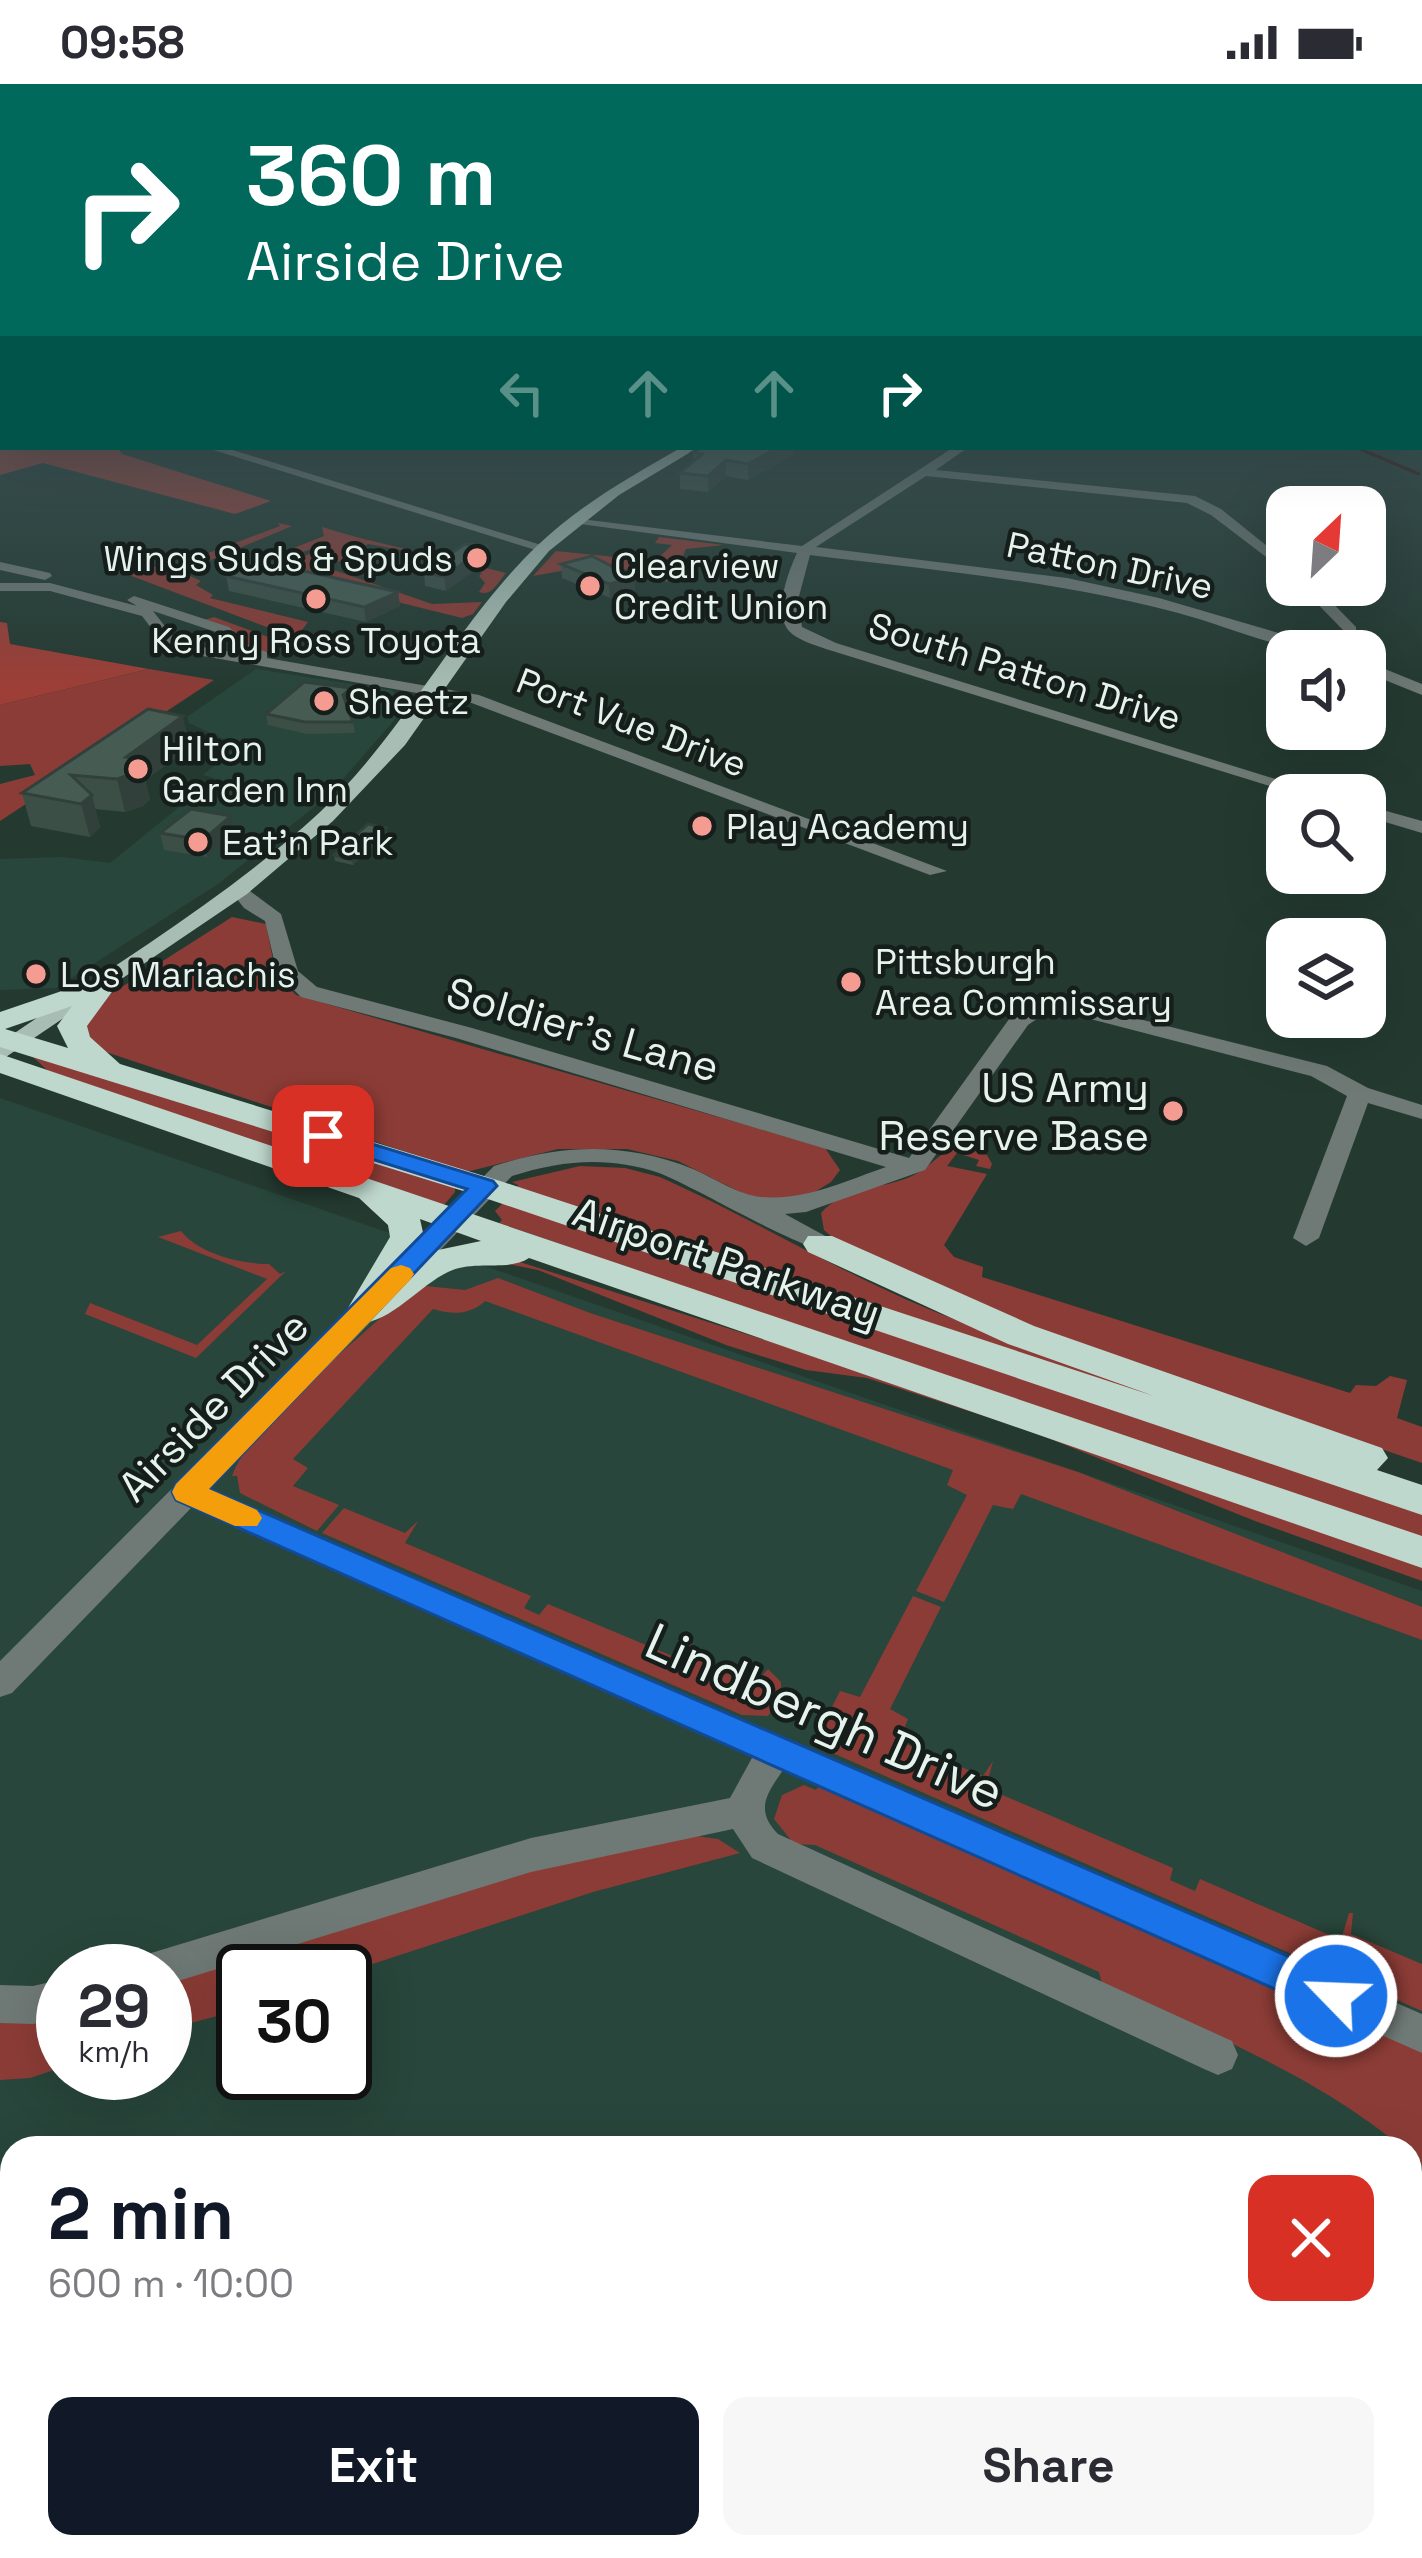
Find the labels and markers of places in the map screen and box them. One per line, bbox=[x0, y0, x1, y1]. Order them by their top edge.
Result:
place label: Wings Suds & Spuds bbox=[103, 536, 453, 582]
place label: Clearview Credit Union bbox=[614, 543, 828, 630]
marker: Wings Suds & Spuds bbox=[464, 545, 490, 571]
marker: Clearview Credit Union bbox=[577, 573, 603, 599]
marker: Kenny Ross Toyota bbox=[303, 586, 329, 612]
place label: Kenny Ross Toyota bbox=[151, 618, 481, 664]
place label: Sheetz bbox=[348, 679, 469, 725]
marker: Sheetz bbox=[311, 688, 337, 714]
place label: Hilton Garden Inn bbox=[162, 726, 348, 813]
marker: Hilton Garden Inn bbox=[125, 756, 151, 782]
place label: Play Academy bbox=[726, 804, 969, 850]
marker: Play Academy bbox=[689, 813, 715, 839]
place label: Eat'n Park bbox=[222, 820, 394, 866]
marker: Eat'n Park bbox=[185, 829, 211, 855]
place label: Pittsburgh Area Commissary bbox=[875, 939, 1172, 1026]
place label: Los Mariachis bbox=[60, 952, 296, 998]
marker: Los Mariachis bbox=[23, 961, 49, 987]
marker: Pittsburgh Area Commissary bbox=[838, 969, 864, 995]
place label: US Army Reserve Base bbox=[879, 1061, 1149, 1162]
pin bbox=[272, 1085, 374, 1187]
marker: US Army Reserve Base bbox=[1160, 1098, 1186, 1124]

